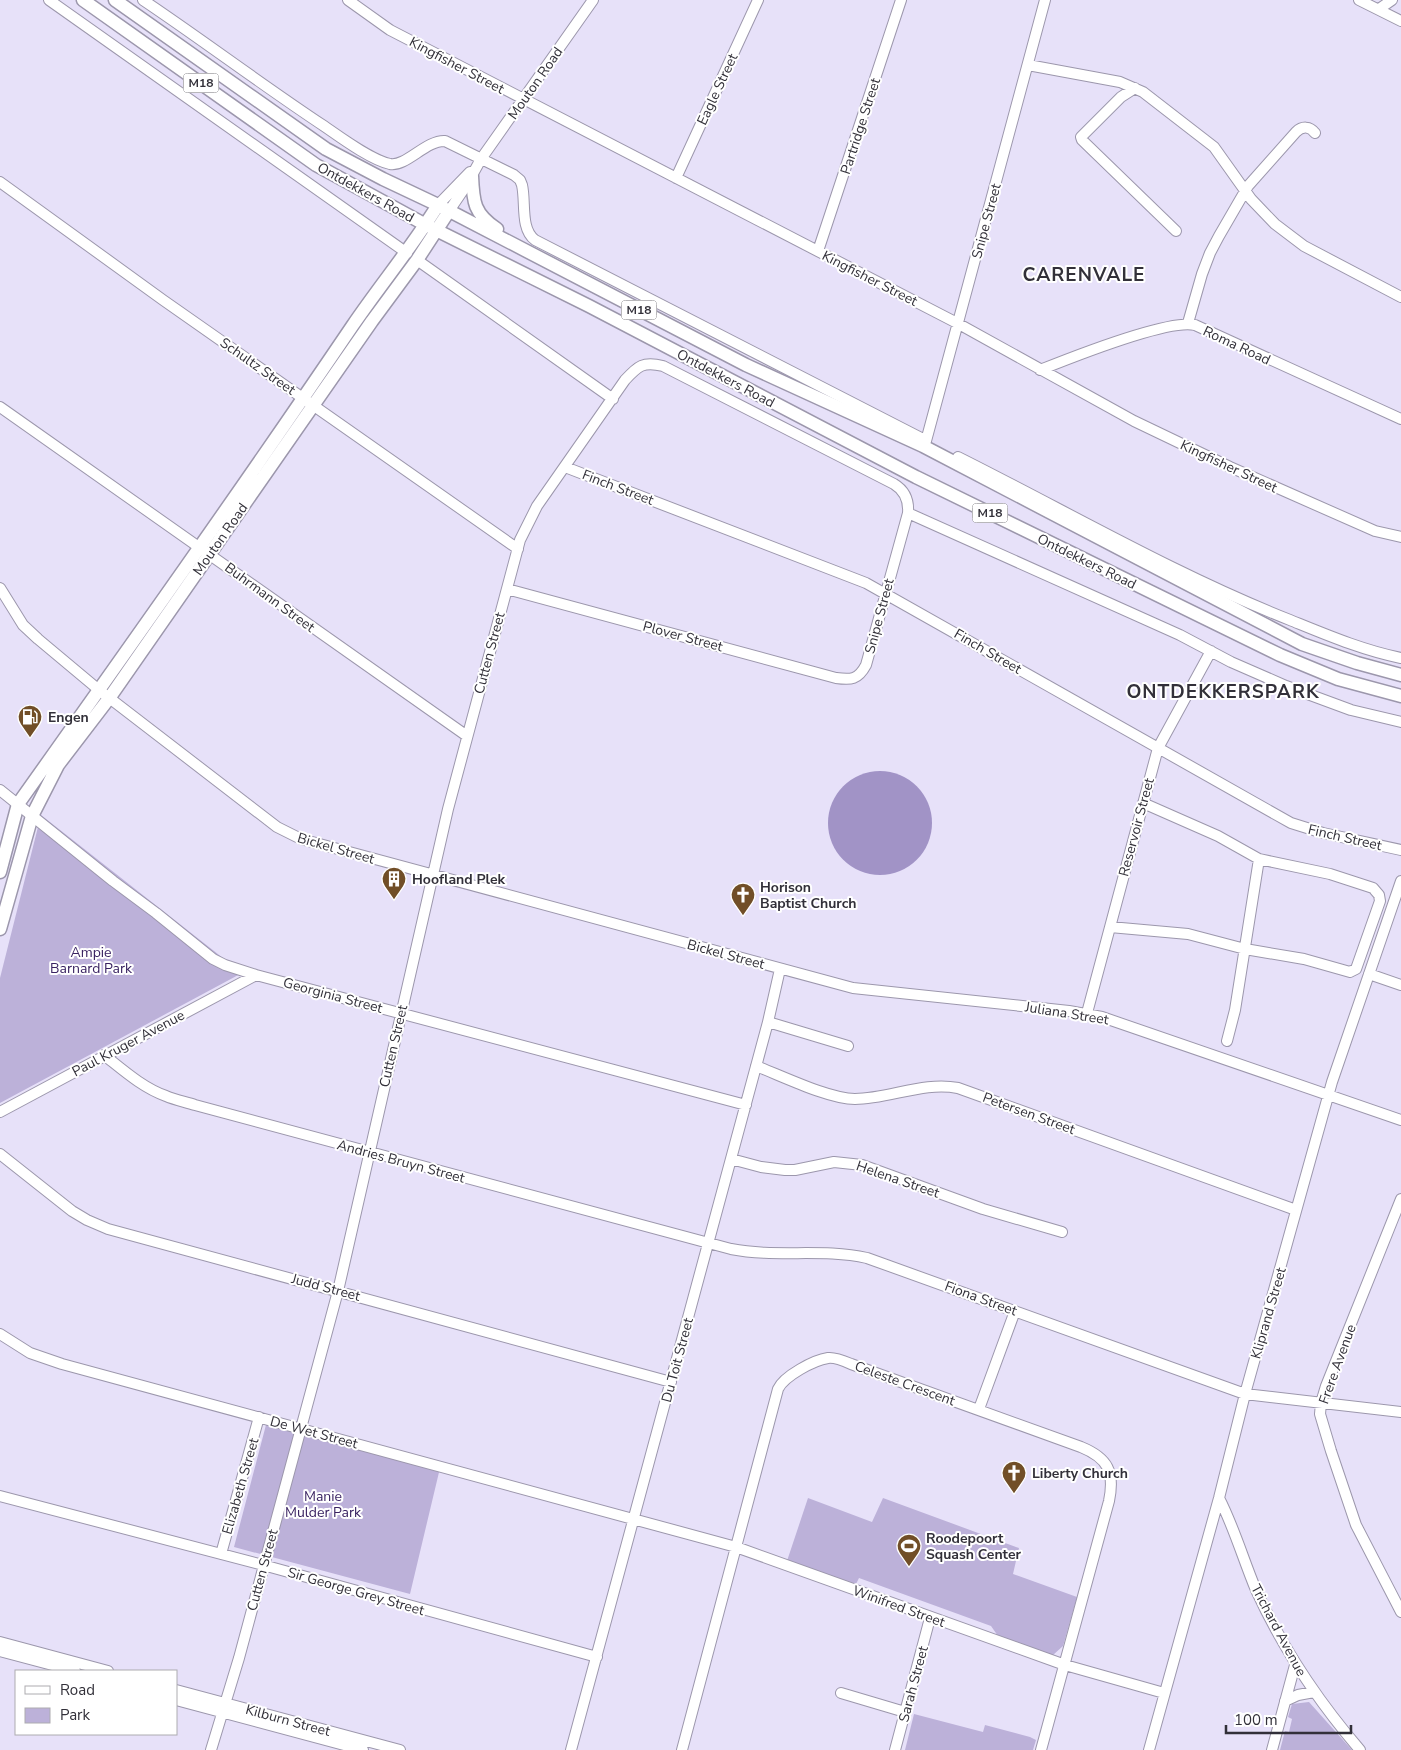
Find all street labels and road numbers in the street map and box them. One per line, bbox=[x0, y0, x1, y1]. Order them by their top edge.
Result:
street label: Kingfisher Street bbox=[406, 32, 508, 99]
street label: Mouton Road bbox=[503, 43, 567, 123]
street label: Eagle Street bbox=[693, 50, 742, 128]
road number: M18 bbox=[184, 74, 218, 92]
street label: Partridge Street bbox=[836, 76, 885, 177]
street label: Ontdekkers Road bbox=[314, 158, 418, 227]
street label: Snipe Street bbox=[967, 181, 1006, 261]
street label: Kingfisher Street bbox=[819, 246, 921, 311]
road number: M18 bbox=[622, 300, 656, 320]
street label: Roma Road bbox=[1200, 322, 1274, 369]
street label: Schultz Street bbox=[216, 333, 299, 400]
street label: Ontdekkers Road bbox=[674, 345, 778, 412]
street label: Kingfisher Street bbox=[1177, 436, 1280, 497]
street label: Finch Street bbox=[579, 465, 656, 510]
street label: Mouton Road bbox=[188, 499, 252, 579]
road number: M18 bbox=[972, 503, 1008, 522]
street label: Ontdekkers Road bbox=[1034, 529, 1140, 594]
street label: Buhrmann Street bbox=[221, 558, 319, 637]
street label: Snipe Street bbox=[860, 576, 899, 656]
street label: Cutten Street bbox=[469, 610, 510, 696]
street label: Plover Street bbox=[641, 617, 725, 656]
street label: Finch Street bbox=[950, 624, 1025, 678]
street label: Reservoir Street bbox=[1114, 776, 1159, 878]
street label: Finch Street bbox=[1306, 820, 1384, 855]
street label: Bickel Street bbox=[295, 828, 377, 869]
street label: Bickel Street bbox=[685, 935, 767, 974]
street label: Georginia Street bbox=[281, 973, 385, 1018]
street label: Juliana Street bbox=[1023, 997, 1110, 1029]
street label: Cutten Street bbox=[375, 1003, 412, 1089]
street label: Paul Kruger Avenue bbox=[69, 1006, 188, 1081]
street label: Petersen Street bbox=[980, 1088, 1078, 1139]
street label: Andries Bruyn Street bbox=[335, 1135, 467, 1188]
street label: Helena Street bbox=[854, 1156, 942, 1203]
street label: Kliprand Street bbox=[1246, 1265, 1291, 1361]
street label: Judd Street bbox=[288, 1269, 362, 1306]
street label: Fiona Street bbox=[942, 1277, 1020, 1320]
street label: Du Toit Street bbox=[657, 1316, 698, 1405]
street label: Frere Avenue bbox=[1314, 1322, 1361, 1407]
street label: Celeste Crescent bbox=[852, 1356, 958, 1410]
street label: De Wet Street bbox=[268, 1412, 360, 1453]
street label: Elizabeth Street bbox=[218, 1436, 263, 1537]
street label: Cutten Street bbox=[242, 1527, 283, 1613]
street label: Sir George Grey Street bbox=[285, 1563, 427, 1620]
street label: Winifred Street bbox=[850, 1581, 948, 1632]
street label: Trichard Avenue bbox=[1246, 1581, 1311, 1680]
street label: Sarah Street bbox=[894, 1644, 933, 1724]
street label: Kilburn Street bbox=[243, 1700, 332, 1741]

